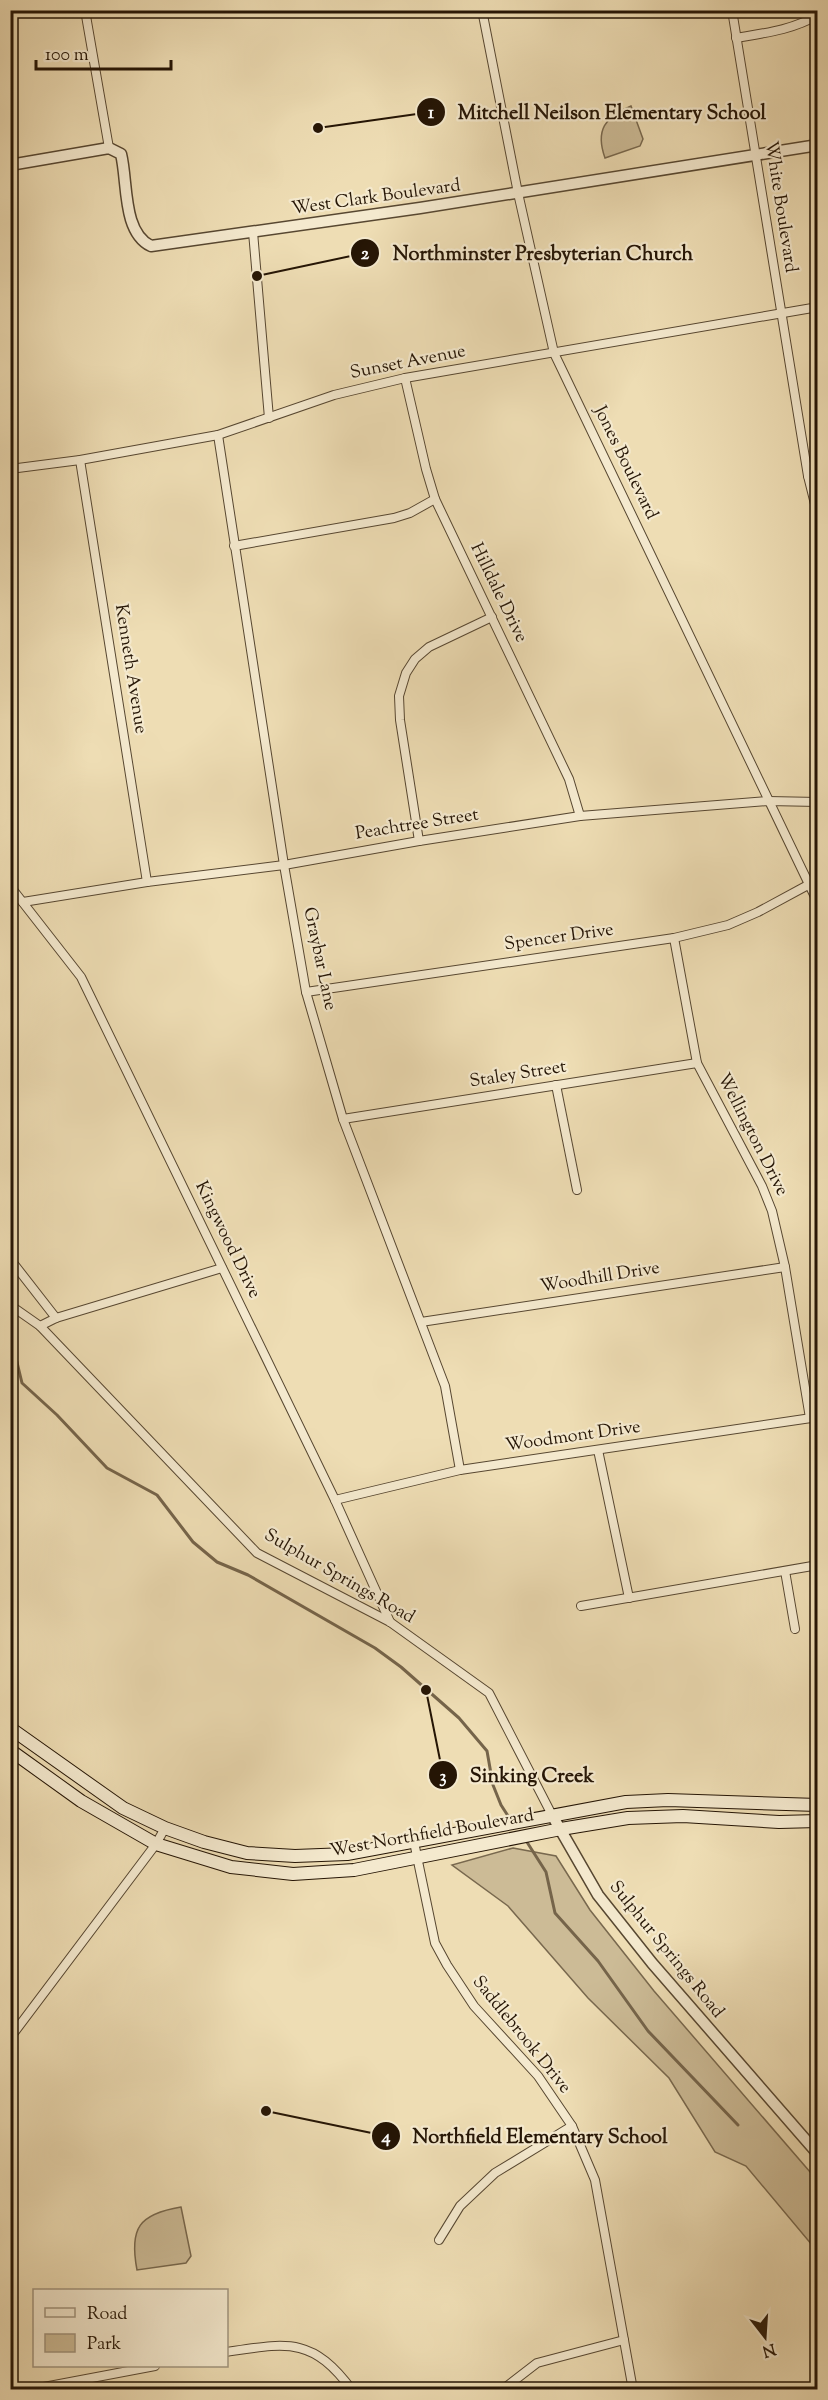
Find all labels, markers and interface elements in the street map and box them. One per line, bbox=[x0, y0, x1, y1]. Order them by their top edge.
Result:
scale bar bbox=[36, 33, 171, 71]
text: 100 m bbox=[45, 43, 89, 69]
callout: Mitchell Neilson Elementary School bbox=[416, 93, 778, 131]
text: Mitchell Neilson Elementary School bbox=[458, 100, 767, 129]
text: 1 bbox=[428, 101, 435, 127]
street label: White Boulevard bbox=[757, 139, 803, 275]
street label: West Clark Boulevard bbox=[290, 173, 462, 223]
callout: Northminster Presbyterian Church bbox=[350, 234, 705, 272]
text: Northminster Presbyterian Church bbox=[393, 241, 693, 270]
text: 2 bbox=[361, 242, 370, 268]
street label: Sunset Avenue bbox=[348, 339, 468, 387]
street label: Jones Boulevard bbox=[586, 401, 664, 524]
street label: Hilldale Drive bbox=[463, 539, 533, 647]
street label: Kenneth Avenue bbox=[107, 602, 153, 736]
street label: Peachtree Street bbox=[354, 802, 480, 848]
street label: Graybar Lane bbox=[295, 905, 343, 1013]
street label: Spencer Drive bbox=[503, 917, 615, 959]
street label: Staley Street bbox=[468, 1055, 568, 1095]
street label: Wellington Drive bbox=[710, 1069, 794, 1201]
street label: Kingwood Drive bbox=[187, 1177, 267, 1303]
street label: Woodhill Drive bbox=[538, 1256, 662, 1300]
street label: Woodmont Drive bbox=[504, 1415, 642, 1459]
street label: Sulphur Springs Road bbox=[259, 1523, 419, 1631]
callout: Sinking Creek bbox=[428, 1756, 606, 1794]
text: Sinking Creek bbox=[470, 1763, 594, 1792]
text: 3 bbox=[439, 1765, 447, 1791]
street label: West Northfield Boulevard bbox=[328, 1803, 536, 1865]
street label: Sulphur Springs Road bbox=[602, 1876, 730, 2024]
street label: Saddlebrook Drive bbox=[465, 1970, 577, 2100]
callout: Northfield Elementary School bbox=[371, 2117, 680, 2155]
text: Northfield Elementary School bbox=[412, 2124, 668, 2153]
text: 4 bbox=[380, 2125, 391, 2151]
legend bbox=[33, 2289, 228, 2367]
text: Road bbox=[87, 2302, 127, 2328]
north arrow bbox=[735, 2307, 795, 2367]
text: Park bbox=[87, 2332, 122, 2358]
text: N bbox=[759, 2336, 778, 2362]

